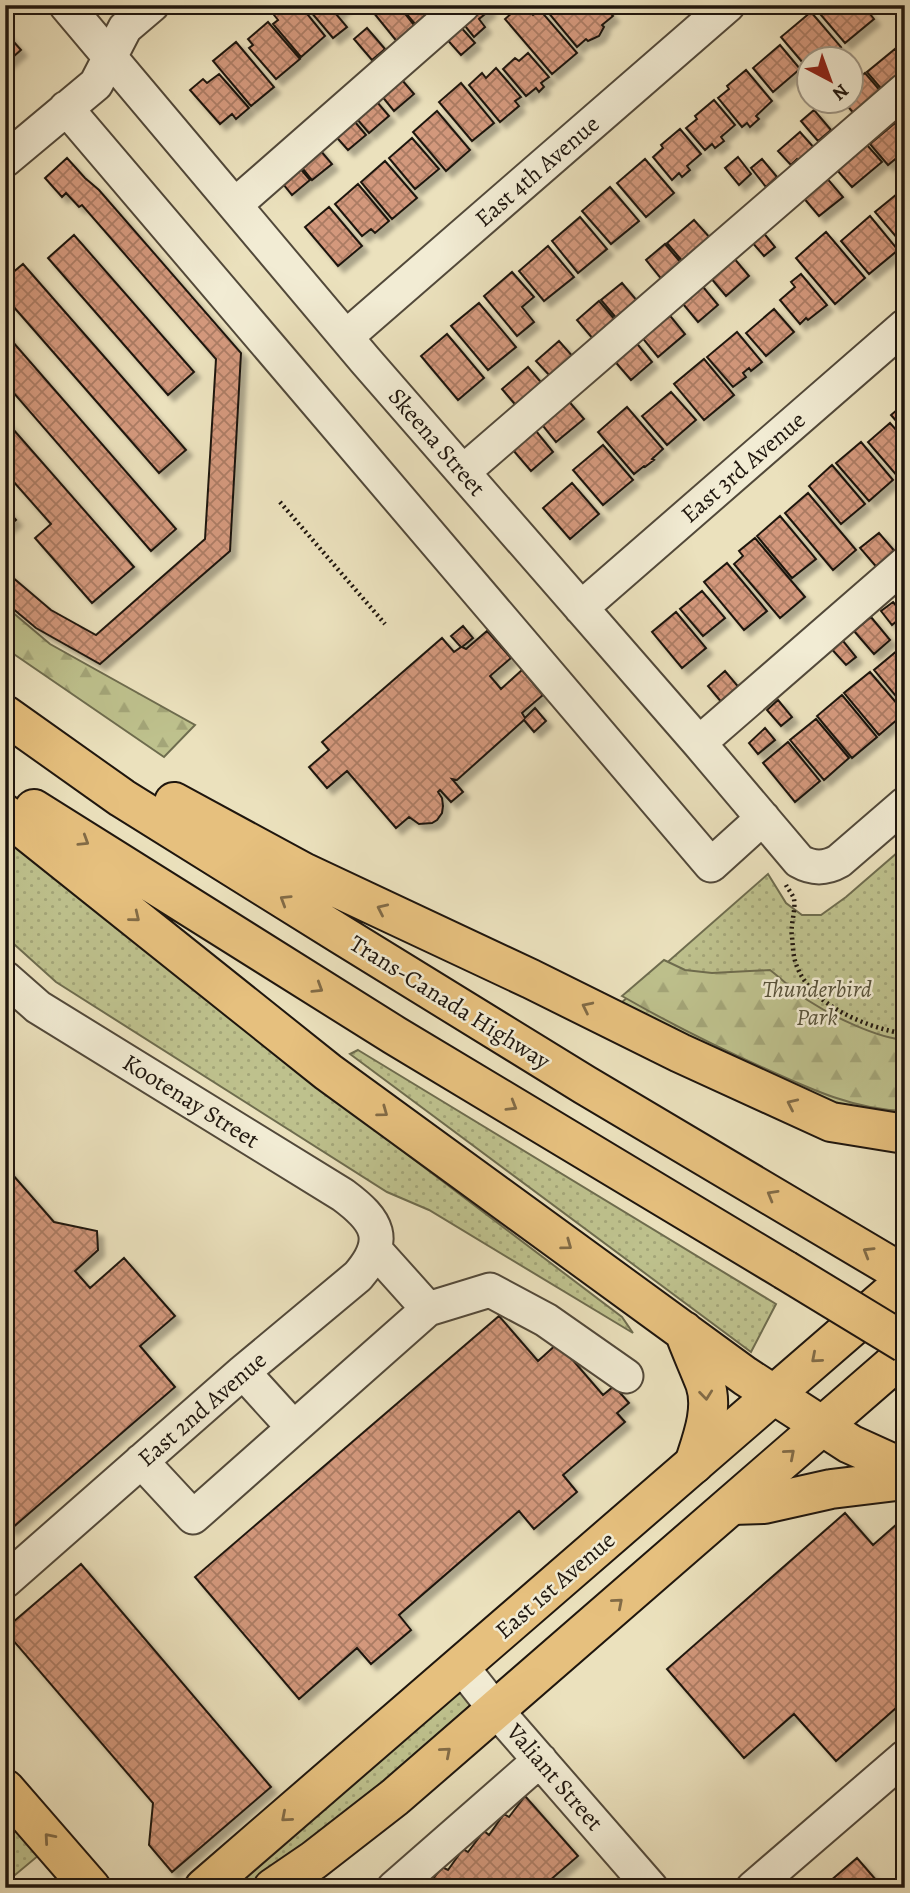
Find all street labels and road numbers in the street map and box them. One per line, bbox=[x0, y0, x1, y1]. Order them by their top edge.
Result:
street label: East 4th Avenue bbox=[468, 108, 606, 234]
street label: Skeena Street bbox=[381, 381, 493, 503]
street label: East 3rd Avenue bbox=[674, 404, 812, 530]
street label: Trans-Canada Highway bbox=[344, 927, 557, 1077]
street label: Kootenay Street bbox=[117, 1046, 265, 1156]
street label: East 2nd Avenue bbox=[131, 1344, 273, 1474]
street label: East 1st Avenue bbox=[488, 1524, 622, 1646]
street label: Valiant Street bbox=[499, 1716, 611, 1838]

